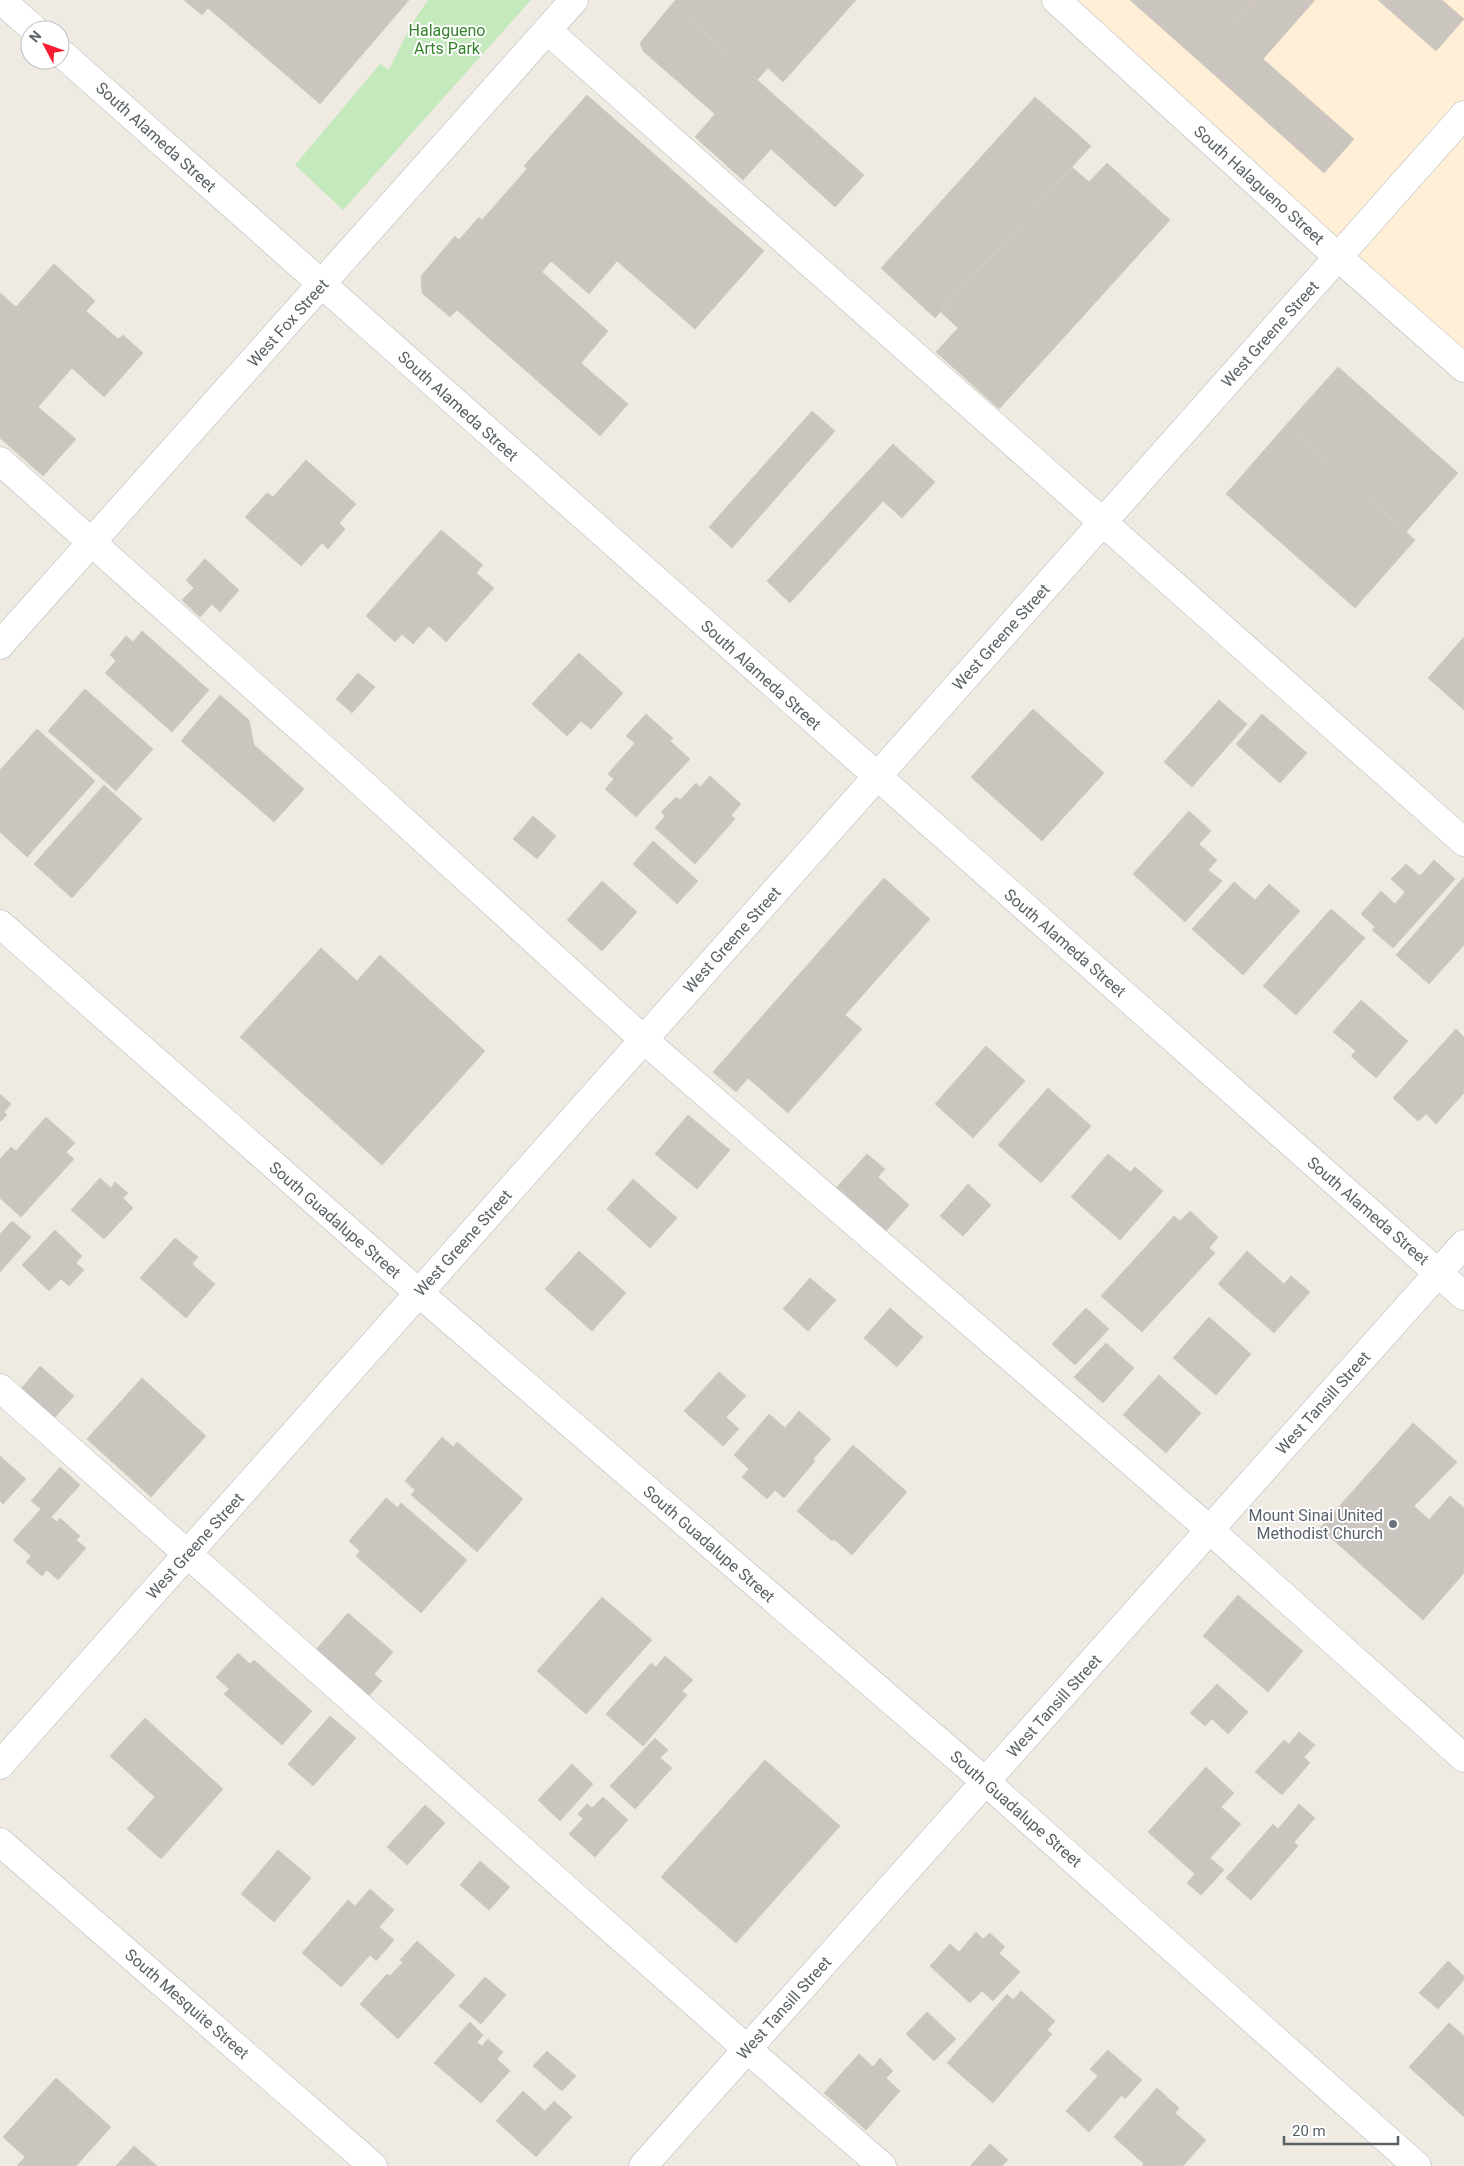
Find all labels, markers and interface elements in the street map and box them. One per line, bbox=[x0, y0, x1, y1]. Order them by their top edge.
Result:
north arrow bbox=[20, 20, 70, 70]
park label: Halagueno Arts Park bbox=[409, 21, 485, 58]
text: N bbox=[26, 27, 44, 45]
street label: South Alameda Street bbox=[92, 78, 220, 196]
street label: South Halagueno Street bbox=[1190, 122, 1328, 248]
street label: West Fox Street bbox=[244, 275, 332, 371]
street label: West Greene Street bbox=[1217, 277, 1323, 391]
street label: South Alameda Street bbox=[394, 347, 522, 465]
street label: West Greene Street bbox=[948, 580, 1054, 694]
street label: South Alameda Street bbox=[697, 616, 825, 734]
street label: West Greene Street bbox=[679, 883, 785, 997]
street label: South Alameda Street bbox=[1000, 885, 1130, 1001]
street label: South Alameda Street bbox=[1303, 1153, 1433, 1269]
street label: South Guadalupe Street bbox=[265, 1158, 405, 1282]
street label: West Greene Street bbox=[410, 1186, 516, 1300]
street label: West Tansill Street bbox=[1272, 1348, 1374, 1458]
street label: South Guadalupe Street bbox=[639, 1482, 779, 1606]
street label: West Greene Street bbox=[142, 1489, 248, 1603]
place label: Mount Sinai United Methodist Church bbox=[1248, 1506, 1383, 1543]
marker: Mount Sinai United Methodist Church bbox=[1387, 1518, 1399, 1530]
street label: West Tansill Street bbox=[1003, 1651, 1105, 1761]
street label: South Guadalupe Street bbox=[946, 1747, 1086, 1871]
street label: South Mesquite Street bbox=[121, 1945, 253, 2063]
street label: West Tansill Street bbox=[733, 1953, 835, 2063]
scale bar bbox=[1284, 2114, 1398, 2146]
text: 20 m bbox=[1292, 2122, 1326, 2140]

